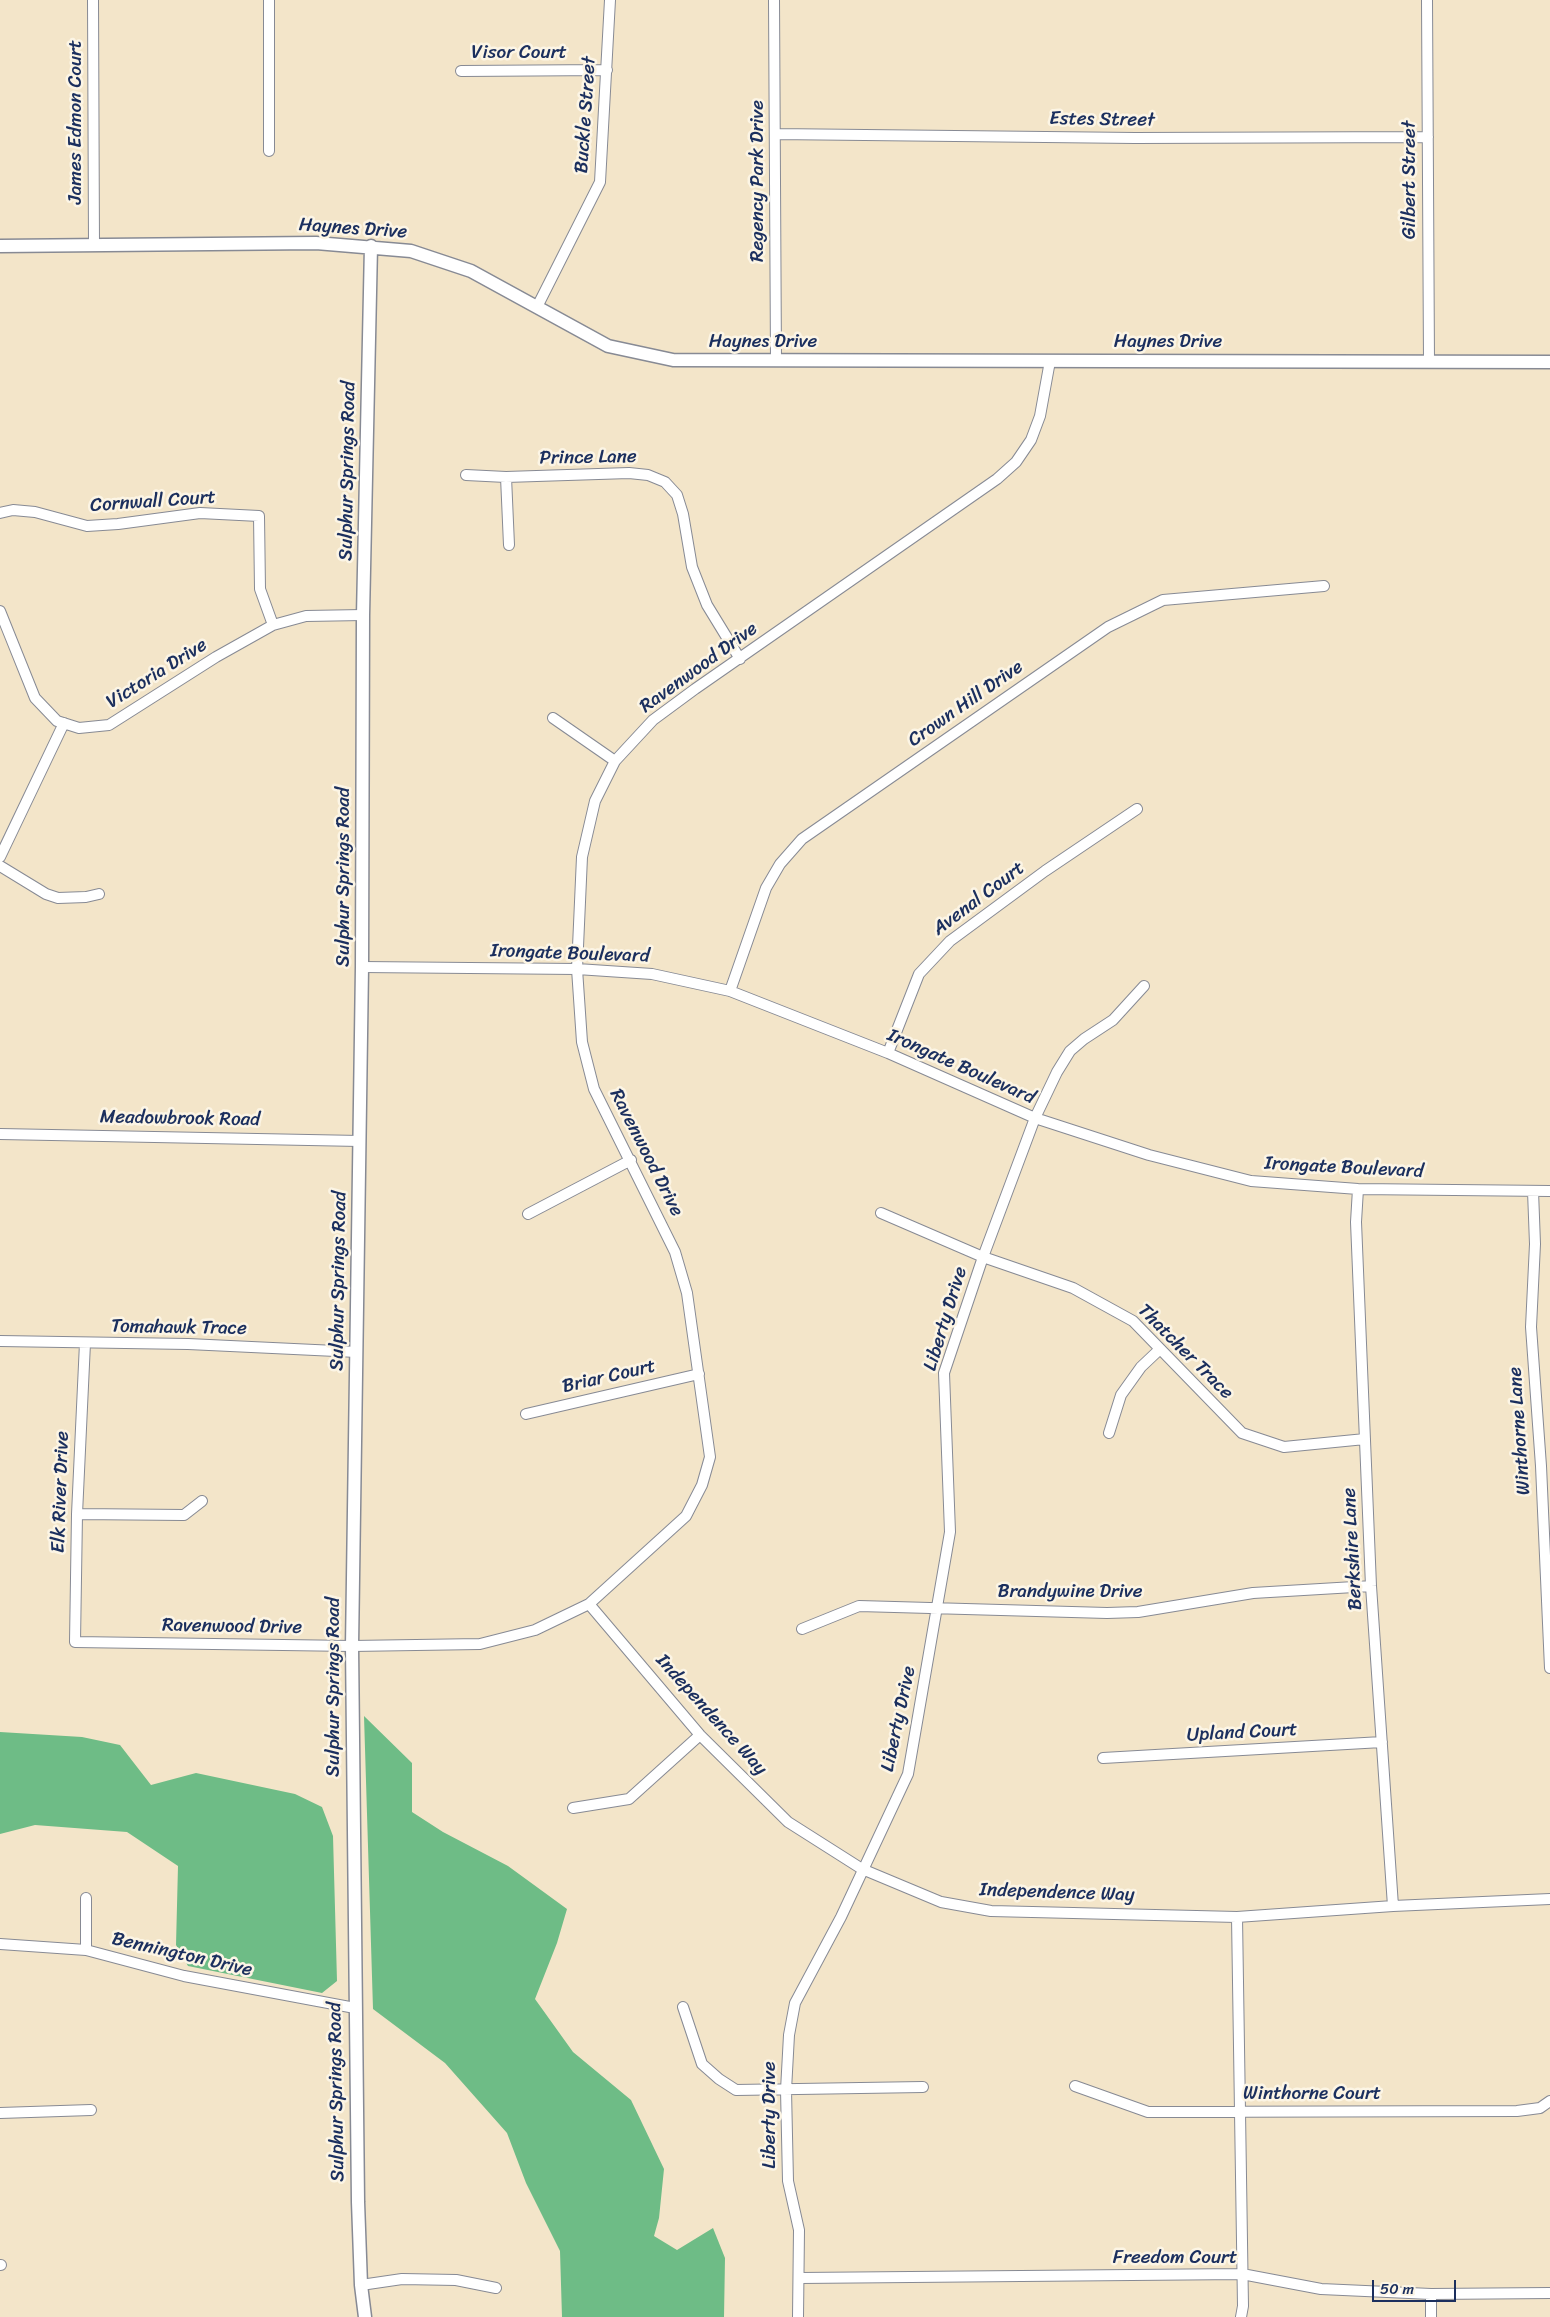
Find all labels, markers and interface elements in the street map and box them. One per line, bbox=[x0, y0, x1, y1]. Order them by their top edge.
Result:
street label: James Edmon Court bbox=[65, 40, 87, 204]
street label: Visor Court bbox=[471, 42, 567, 64]
street label: Buckle Street bbox=[571, 56, 601, 174]
street label: Regency Park Drive bbox=[747, 100, 769, 262]
street label: Estes Street bbox=[1049, 108, 1155, 132]
street label: Gilbert Street bbox=[1399, 121, 1421, 239]
street label: Haynes Drive bbox=[298, 214, 408, 244]
street label: Haynes Drive bbox=[709, 331, 817, 353]
street label: Haynes Drive bbox=[1114, 331, 1222, 353]
street label: Sulphur Springs Road bbox=[335, 381, 361, 561]
street label: Prince Lane bbox=[539, 446, 637, 470]
street label: Cornwall Court bbox=[89, 486, 217, 518]
street label: Ravenwood Drive bbox=[636, 618, 762, 718]
street label: Victoria Drive bbox=[102, 634, 212, 714]
street label: Crown Hill Drive bbox=[904, 656, 1028, 752]
street label: Sulphur Springs Road bbox=[333, 787, 355, 967]
street label: Avenal Court bbox=[929, 857, 1029, 941]
street label: Irongate Boulevard bbox=[490, 940, 650, 968]
street label: Irongate Boulevard bbox=[884, 1024, 1038, 1110]
street label: Ravenwood Drive bbox=[604, 1085, 688, 1221]
street label: Meadowbrook Road bbox=[100, 1106, 260, 1132]
street label: Irongate Boulevard bbox=[1264, 1152, 1424, 1184]
street label: Sulphur Springs Road bbox=[326, 1191, 352, 1371]
street label: Liberty Drive bbox=[919, 1264, 973, 1374]
street label: Thatcher Trace bbox=[1132, 1299, 1238, 1405]
street label: Tomahawk Trace bbox=[111, 1315, 247, 1341]
street label: Briar Court bbox=[560, 1355, 658, 1399]
street label: Winthorne Lane bbox=[1504, 1366, 1536, 1496]
street label: Elk River Drive bbox=[47, 1431, 75, 1553]
street label: Berkshire Lane bbox=[1338, 1487, 1368, 1611]
street label: Brandywine Drive bbox=[997, 1581, 1143, 1603]
street label: Sulphur Springs Road bbox=[323, 1597, 345, 1777]
street label: Ravenwood Drive bbox=[162, 1614, 302, 1640]
street label: Independence Way bbox=[651, 1650, 771, 1780]
street label: Liberty Drive bbox=[877, 1664, 921, 1774]
street label: Upland Court bbox=[1186, 1719, 1298, 1747]
street label: Independence Way bbox=[979, 1879, 1135, 1907]
street label: Bennington Drive bbox=[110, 1928, 254, 1982]
street label: Sulphur Springs Road bbox=[324, 2002, 350, 2182]
street label: Liberty Drive bbox=[759, 2061, 781, 2169]
street label: Winthorne Court bbox=[1243, 2083, 1381, 2105]
street label: Freedom Court bbox=[1113, 2247, 1237, 2269]
scale bar bbox=[1375, 2270, 1459, 2302]
text: 50 m bbox=[1380, 2276, 1414, 2302]

